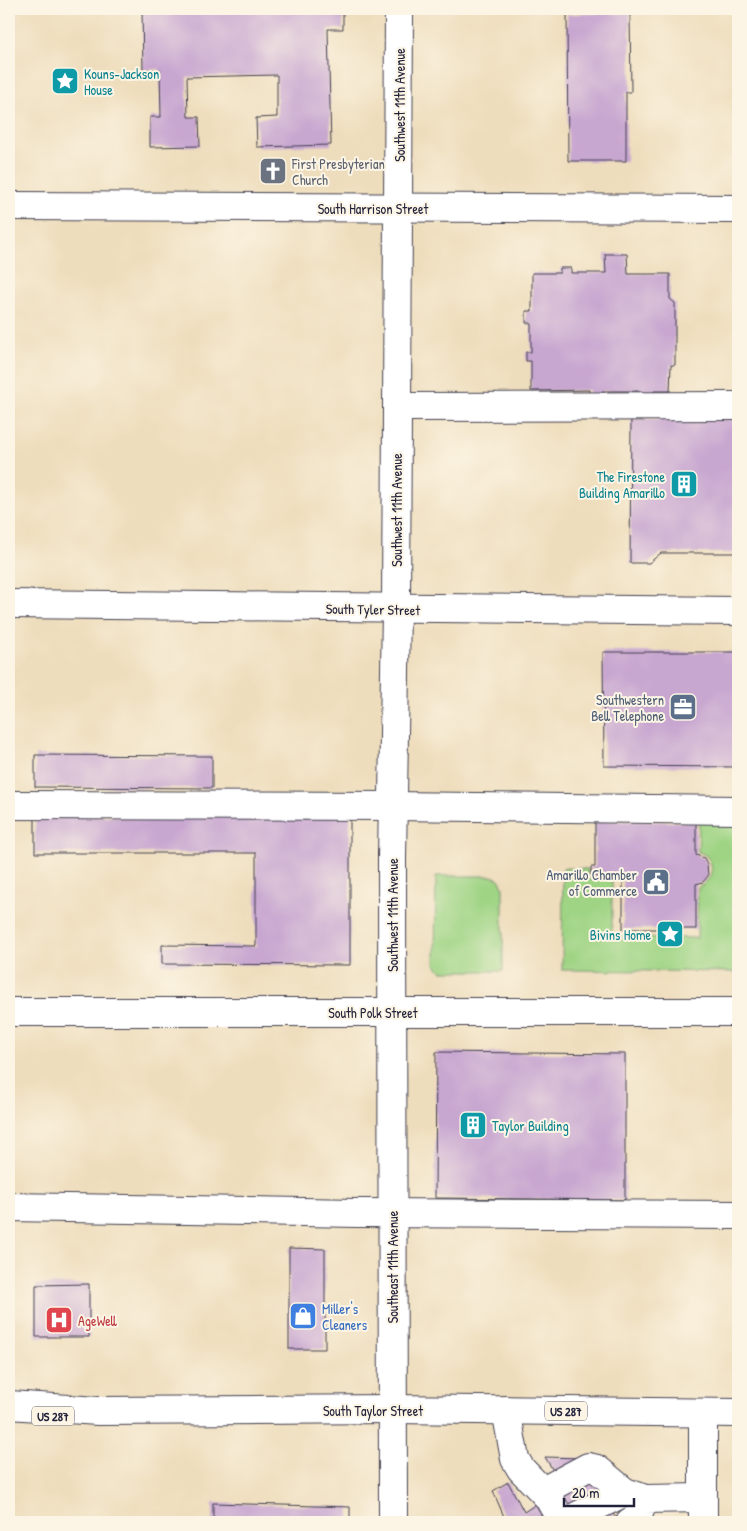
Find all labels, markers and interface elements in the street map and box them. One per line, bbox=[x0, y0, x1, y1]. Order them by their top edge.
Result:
street label: Southwest 11th Avenue bbox=[390, 48, 409, 162]
place label: Kouns-Jackson House bbox=[84, 64, 159, 99]
place icon: Kouns-Jackson House bbox=[50, 66, 80, 96]
place label: First Presbyterian Church bbox=[291, 154, 385, 189]
church icon: First Presbyterian Church bbox=[258, 156, 288, 186]
street label: South Harrison Street bbox=[318, 199, 429, 218]
street label: Southwest 11th Avenue bbox=[387, 453, 406, 567]
place label: The Firestone Building Amarillo bbox=[579, 467, 665, 503]
building icon: The Firestone Building Amarillo bbox=[669, 469, 699, 499]
street label: South Tyler Street bbox=[326, 599, 421, 620]
place label: Southwestern Bell Telephone bbox=[591, 690, 664, 726]
office icon: Southwestern Bell Telephone bbox=[668, 692, 698, 722]
street label: Southwest 11th Avenue bbox=[383, 858, 402, 972]
place label: Amarillo Chamber of Commerce bbox=[546, 865, 638, 900]
public building icon: Amarillo Chamber of Commerce bbox=[641, 867, 671, 897]
place icon: Bivins Home bbox=[655, 919, 685, 949]
place label: Bivins Home bbox=[590, 925, 651, 944]
street label: South Polk Street bbox=[328, 1003, 418, 1022]
building icon: Taylor Building bbox=[458, 1110, 488, 1140]
place label: Taylor Building bbox=[492, 1116, 569, 1136]
street label: Southeast 11th Avenue bbox=[383, 1210, 402, 1323]
place label: Miller's Cleaners bbox=[322, 1299, 367, 1334]
shop icon: Miller's Cleaners bbox=[288, 1301, 318, 1331]
hospital icon: AgeWell bbox=[44, 1305, 74, 1335]
place label: AgeWell bbox=[78, 1311, 118, 1331]
street label: South Taylor Street bbox=[323, 1401, 423, 1421]
road number: US 287 bbox=[545, 1402, 587, 1420]
road number: US 287 bbox=[32, 1406, 74, 1425]
scale bar bbox=[564, 1476, 634, 1508]
text: 20 m bbox=[572, 1482, 599, 1503]

